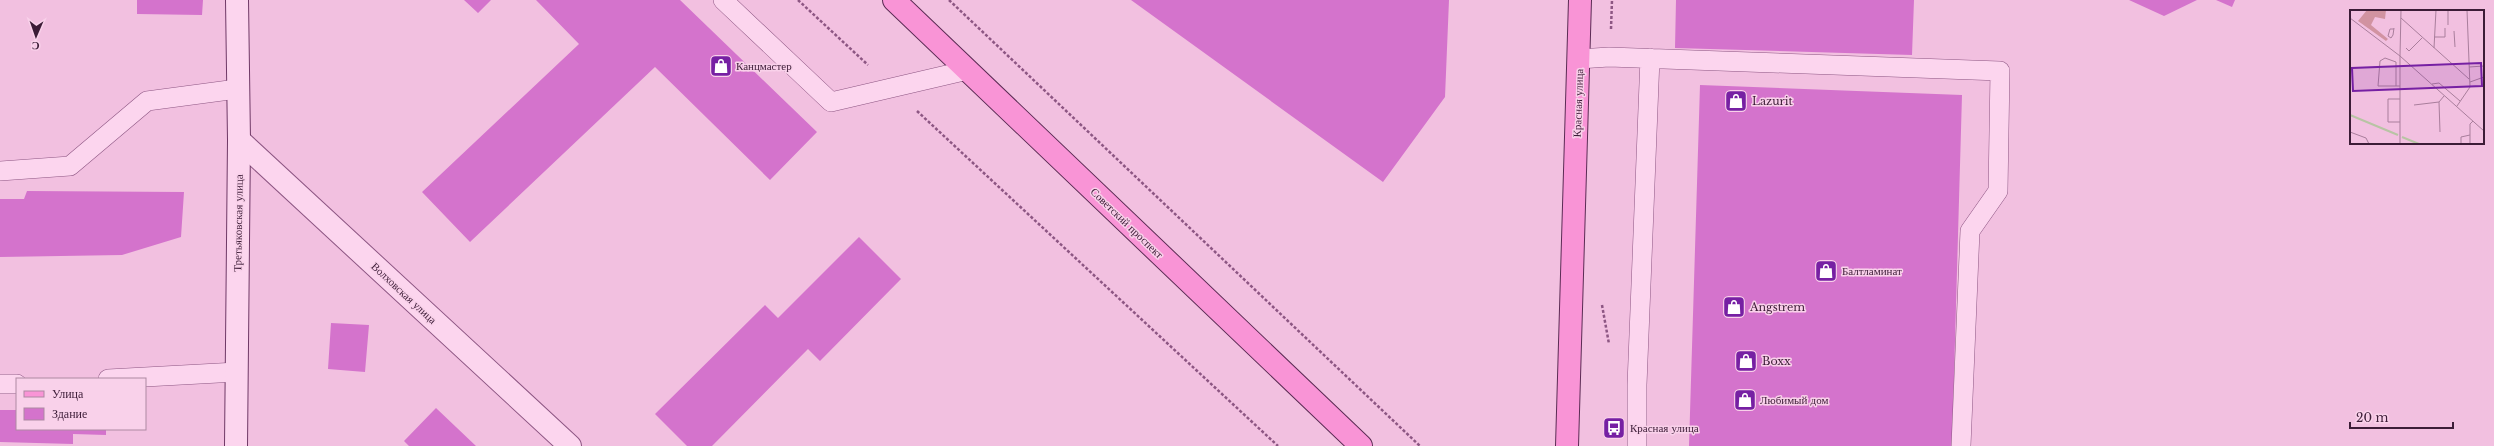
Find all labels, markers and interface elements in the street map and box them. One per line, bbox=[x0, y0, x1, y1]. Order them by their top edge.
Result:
inset map bbox=[2350, 10, 2484, 144]
north arrow bbox=[16, 16, 56, 56]
text: С bbox=[31, 39, 40, 53]
shop icon: Канцмастер bbox=[708, 53, 734, 79]
place label: Канцмастер bbox=[736, 59, 792, 73]
street label: Красная улица bbox=[1570, 68, 1586, 138]
shop icon: Lazurit bbox=[1723, 88, 1749, 114]
place label: Lazurit bbox=[1752, 94, 1794, 108]
street label: Третьяковская улица bbox=[230, 174, 246, 272]
street label: Советский проспект bbox=[1088, 185, 1166, 261]
shop icon: Балтламинат bbox=[1813, 258, 1839, 284]
street label: Волховская улица bbox=[368, 259, 440, 327]
place label: Балтламинат bbox=[1842, 264, 1902, 278]
shop icon: Angstrem bbox=[1721, 294, 1747, 320]
place label: Angstrem bbox=[1749, 300, 1805, 314]
shop icon: Boxx bbox=[1733, 348, 1759, 374]
place label: Boxx bbox=[1762, 354, 1791, 368]
legend bbox=[16, 378, 146, 430]
text: Улица bbox=[52, 386, 84, 401]
shop icon: Любимый дом bbox=[1732, 387, 1758, 413]
place label: Любимый дом bbox=[1760, 393, 1828, 407]
scale bar bbox=[2350, 404, 2453, 430]
text: Здание bbox=[52, 406, 87, 421]
text: 20 m bbox=[2356, 410, 2388, 425]
bus stop icon: Красная улица bbox=[1601, 415, 1627, 441]
place label: Красная улица bbox=[1630, 421, 1699, 435]

